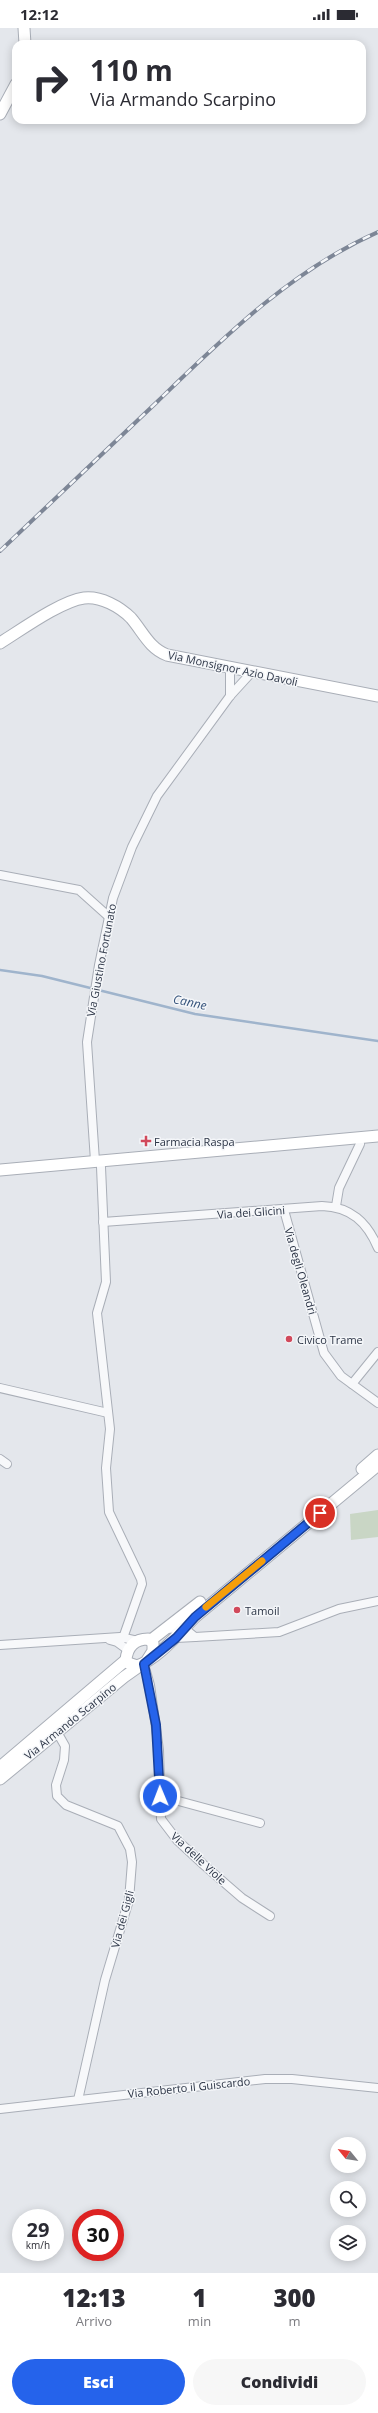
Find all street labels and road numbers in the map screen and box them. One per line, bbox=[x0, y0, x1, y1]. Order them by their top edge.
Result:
street label: Via Monsignor Azio Davoli bbox=[167, 647, 299, 689]
street label: Via Giustino Fortunato bbox=[83, 902, 119, 1018]
street label: Via dei Glicini bbox=[217, 1202, 285, 1222]
street label: Via degli Oleandri bbox=[281, 1226, 321, 1316]
street label: Via Armando Scarpino bbox=[21, 1679, 119, 1763]
street label: Via delle Viole bbox=[168, 1828, 230, 1888]
street label: Via dei Gigli bbox=[107, 1888, 137, 1950]
street label: Via Roberto il Guiscardo bbox=[127, 2073, 251, 2101]

